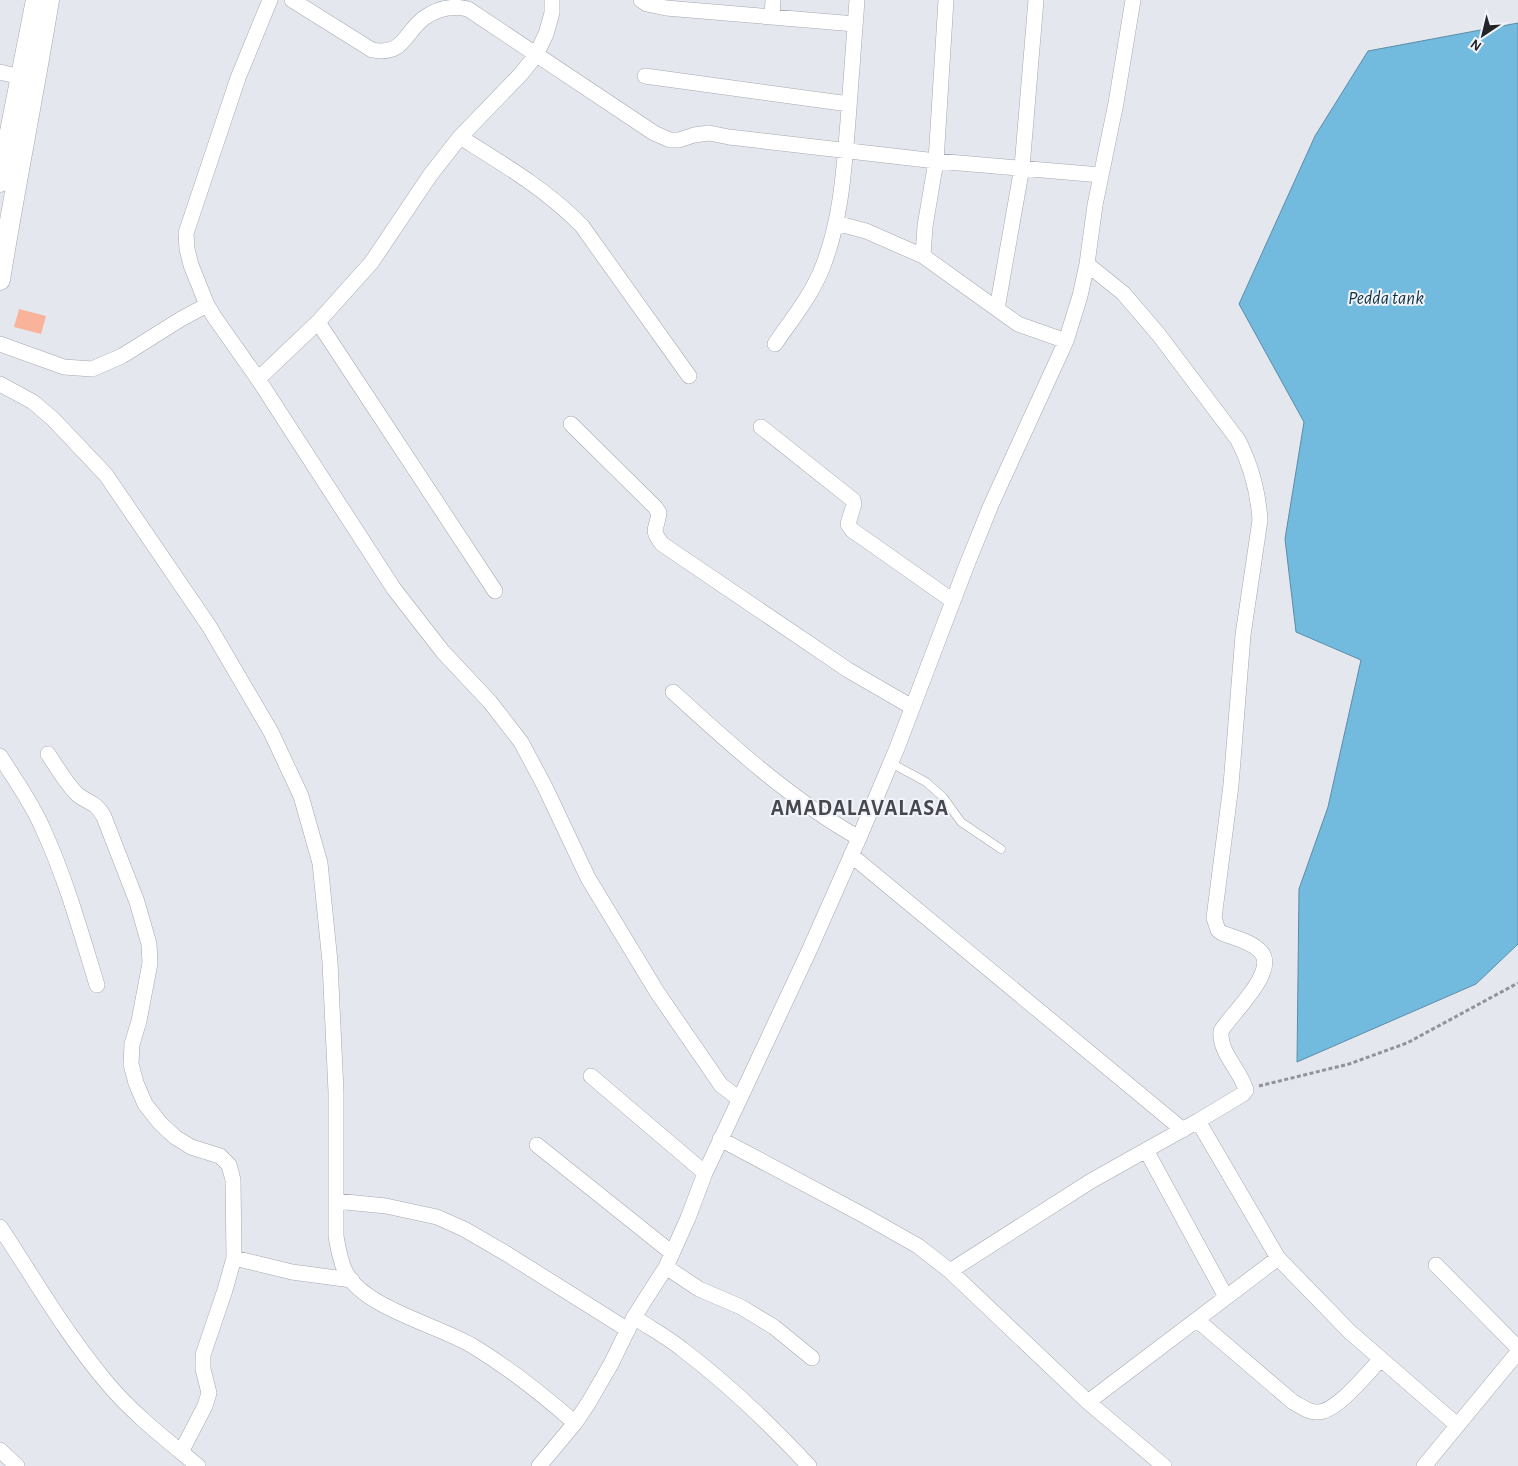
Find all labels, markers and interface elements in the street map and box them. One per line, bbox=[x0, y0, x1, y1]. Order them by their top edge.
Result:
north arrow bbox=[1458, 10, 1508, 60]
text: N bbox=[1468, 36, 1484, 53]
water label: Pedda tank bbox=[1348, 289, 1424, 308]
district label: AMADALAVALASA bbox=[771, 797, 949, 819]

